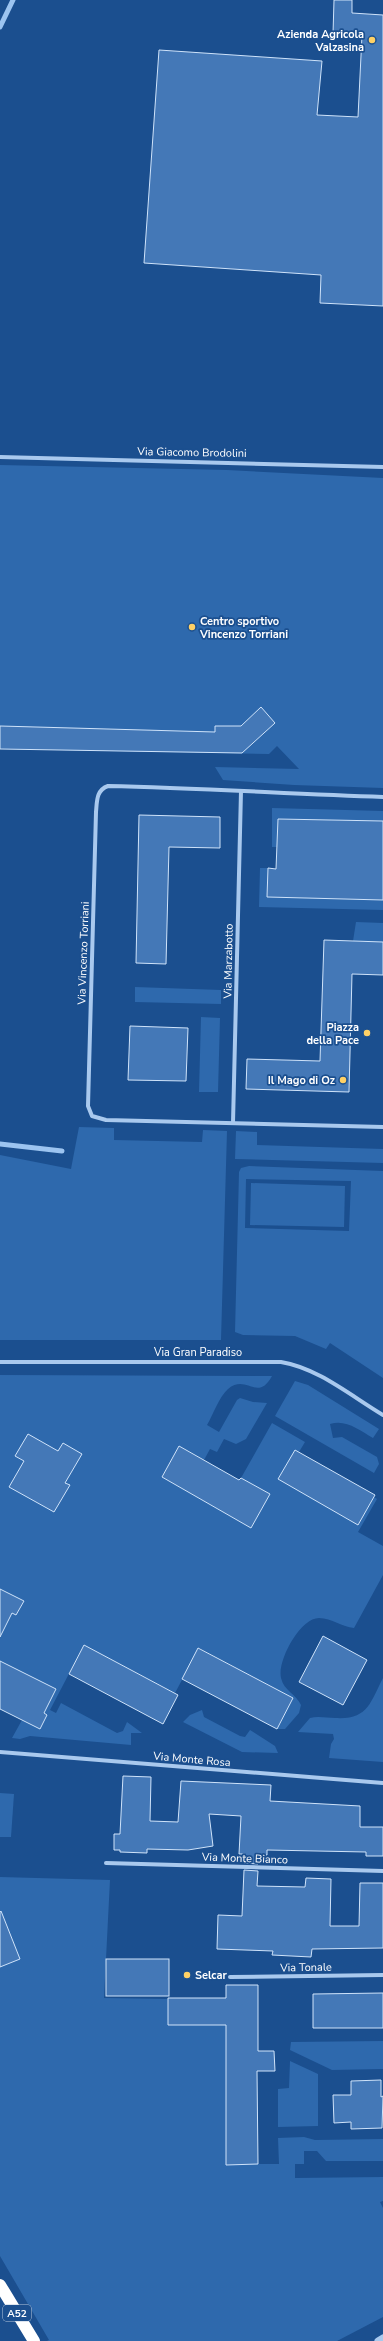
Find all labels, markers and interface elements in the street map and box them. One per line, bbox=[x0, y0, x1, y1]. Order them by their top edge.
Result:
place label: Azienda Agricola Valzasina bbox=[277, 27, 364, 55]
marker: Azienda Agricola Valzasina bbox=[367, 35, 377, 45]
street label: Via Giacomo Brodolini bbox=[136, 444, 247, 461]
place label: Centro sportivo Vincenzo Torriani bbox=[199, 614, 288, 642]
marker: Centro sportivo Vincenzo Torriani bbox=[187, 622, 197, 632]
street label: Via Vincenzo Torriani bbox=[74, 901, 93, 1006]
street label: Via Marzabotto bbox=[220, 923, 237, 1000]
place label: Piazza della Pace bbox=[306, 1020, 359, 1048]
marker: Piazza della Pace bbox=[362, 1028, 372, 1038]
place label: Il Mago di Oz bbox=[268, 1073, 335, 1088]
marker: Il Mago di Oz bbox=[338, 1075, 348, 1085]
street label: Via Gran Paradiso bbox=[153, 1345, 242, 1360]
street label: Via Monte Rosa bbox=[152, 1749, 231, 1770]
street label: Via Monte Bianco bbox=[201, 1849, 288, 1867]
street label: Via Tonale bbox=[279, 1960, 332, 1975]
place label: Selcar bbox=[195, 1968, 228, 1983]
marker: Selcar bbox=[182, 1970, 192, 1980]
road number: A52 bbox=[3, 2305, 31, 2321]

